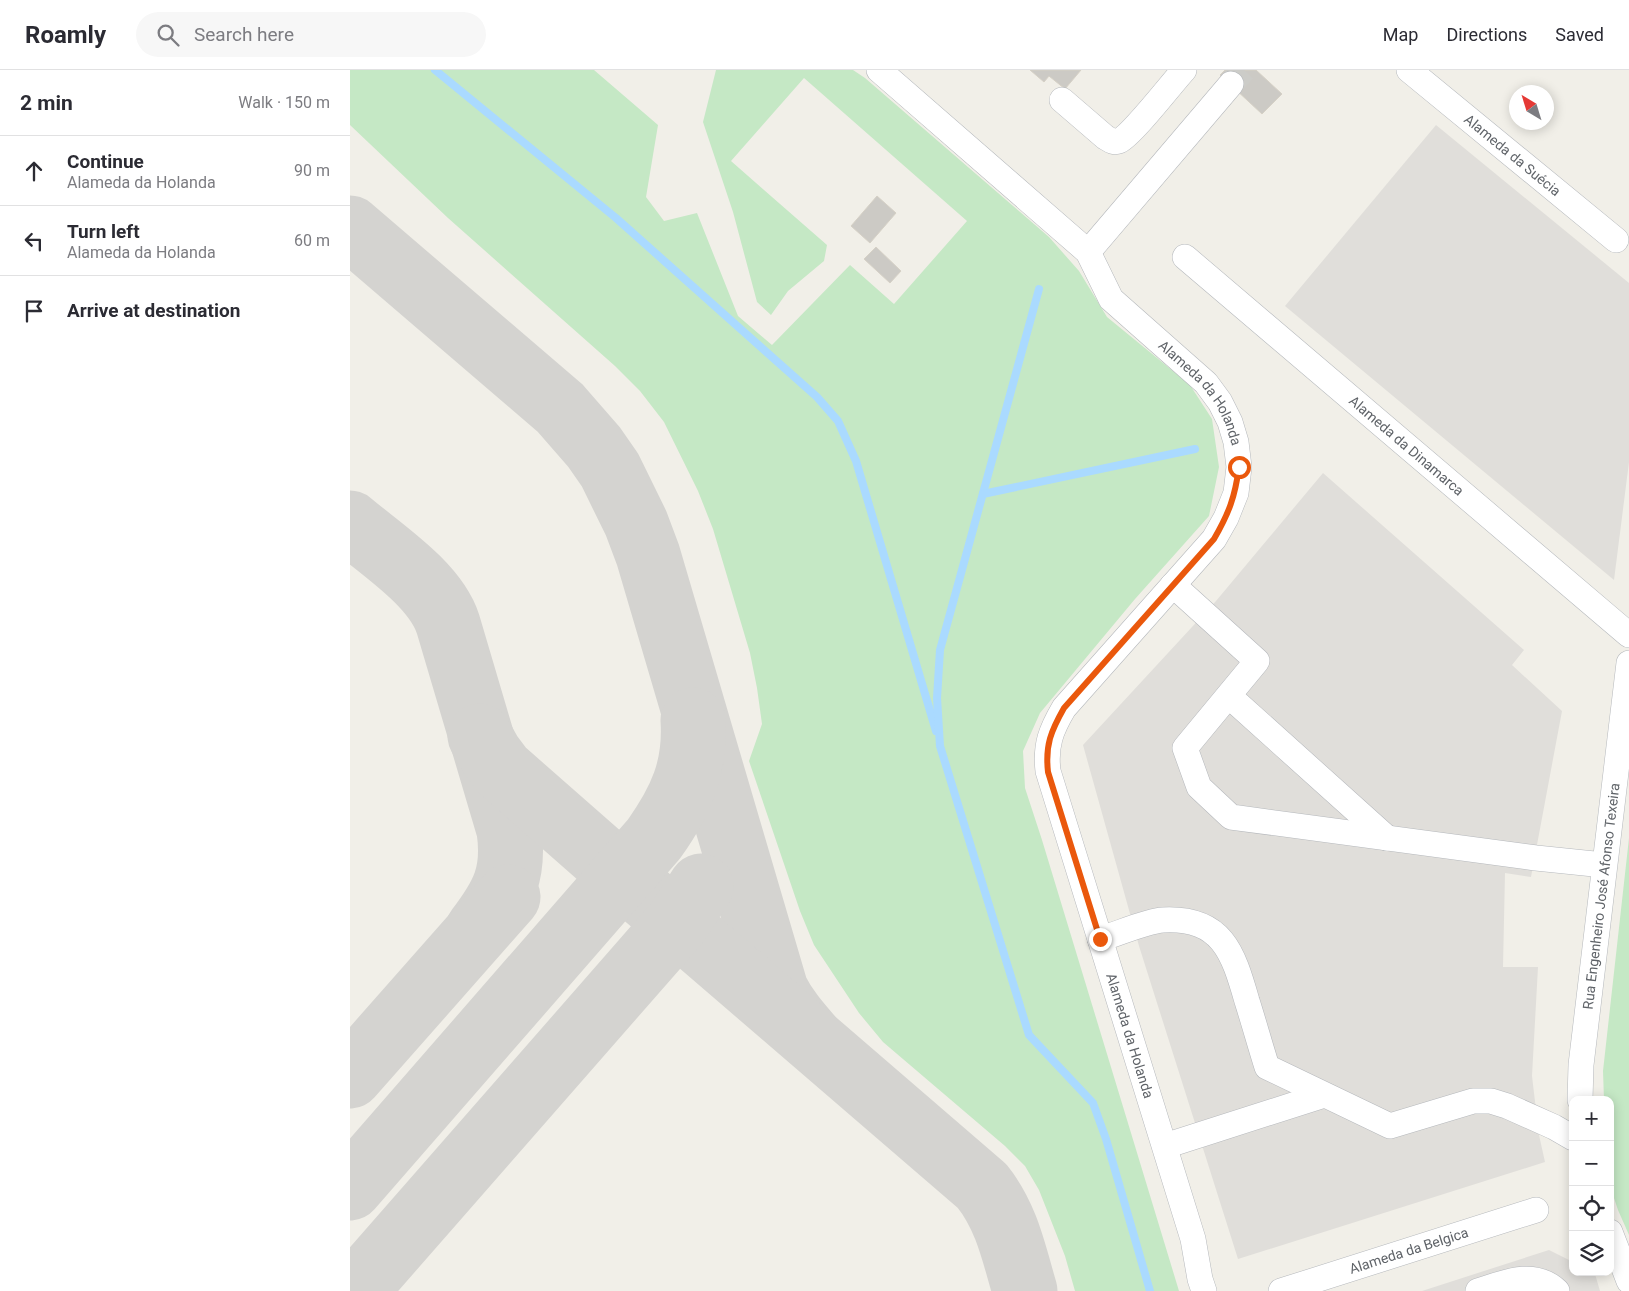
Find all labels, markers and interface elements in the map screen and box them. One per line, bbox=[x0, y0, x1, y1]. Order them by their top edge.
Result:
search box bbox=[136, 12, 486, 57]
text: Roamly bbox=[25, 21, 106, 49]
icon: search bbox=[154, 21, 182, 49]
text: Search here bbox=[194, 23, 294, 46]
text: Map bbox=[1383, 24, 1418, 45]
text: Directions bbox=[1446, 24, 1527, 45]
text: Saved bbox=[1555, 24, 1604, 45]
north arrow bbox=[1509, 85, 1554, 130]
text: 2 min bbox=[20, 91, 73, 115]
text: Walk · 150 m bbox=[238, 93, 330, 112]
street label: Alameda da Suécia bbox=[1461, 111, 1564, 199]
text: Continue bbox=[67, 150, 144, 173]
icon: ahead bbox=[20, 157, 48, 185]
text: 90 m bbox=[294, 161, 330, 180]
text: Alameda da Holanda bbox=[67, 173, 216, 192]
text: Turn left bbox=[67, 220, 140, 243]
icon: left bbox=[20, 227, 48, 255]
text: 60 m bbox=[294, 231, 330, 250]
text: Alameda da Holanda bbox=[67, 243, 216, 262]
icon: arrive bbox=[20, 297, 48, 325]
text: Arrive at destination bbox=[67, 299, 240, 322]
street label: Alameda da Holanda bbox=[1155, 337, 1245, 447]
street label: Alameda da Dinamarca bbox=[1346, 392, 1467, 499]
route start bbox=[1228, 456, 1251, 479]
street label: Rua Engenheiro José Afonso Texeira bbox=[1580, 782, 1623, 1010]
route end bbox=[1089, 928, 1112, 951]
street label: Alameda da Holanda bbox=[1103, 971, 1157, 1100]
map controls bbox=[1569, 1096, 1614, 1276]
button: + bbox=[1569, 1096, 1614, 1141]
button: − bbox=[1569, 1141, 1614, 1186]
button: locate bbox=[1569, 1186, 1614, 1231]
street label: Alameda da Belgica bbox=[1347, 1224, 1470, 1277]
button: layers bbox=[1569, 1231, 1614, 1276]

